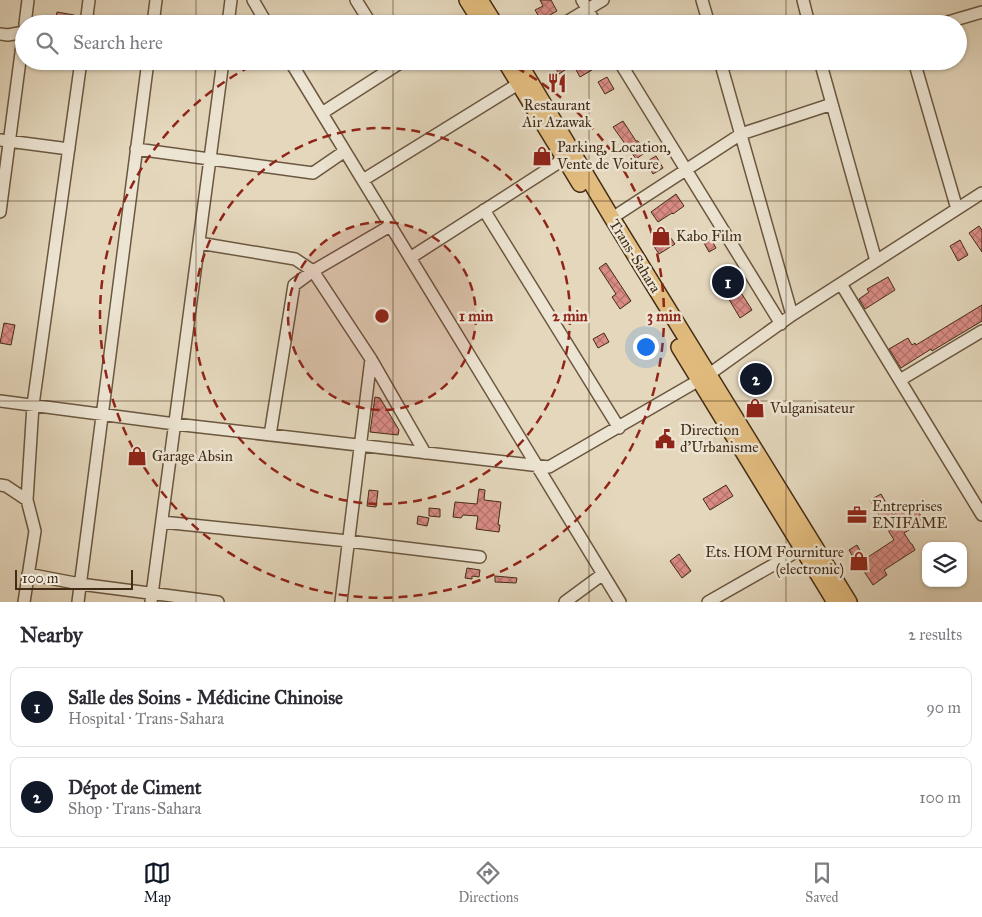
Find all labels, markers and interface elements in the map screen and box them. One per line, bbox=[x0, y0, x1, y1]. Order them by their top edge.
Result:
search box bbox=[15, 15, 967, 70]
icon: search bbox=[33, 29, 61, 57]
text: Search here bbox=[73, 31, 163, 54]
restaurant icon: Restaurant Air Azawak bbox=[546, 72, 568, 94]
place label: Restaurant Air Azawak bbox=[521, 96, 592, 131]
place label: Parking, Location, Vente de Voiture bbox=[556, 138, 671, 173]
shop icon: Parking, Location, Vente de Voiture bbox=[531, 145, 553, 167]
street label: Trans-Sahara bbox=[605, 216, 665, 297]
shop icon: Kabo Film bbox=[650, 225, 672, 247]
place label: Kabo Film bbox=[676, 227, 742, 245]
pin: 1 bbox=[712, 263, 744, 301]
centre of rings bbox=[373, 307, 391, 325]
text: 1 min bbox=[459, 307, 494, 325]
text: 2 min bbox=[552, 307, 589, 325]
text: 3 min bbox=[647, 307, 682, 326]
your location bbox=[633, 334, 659, 360]
pin: 2 bbox=[740, 360, 772, 398]
shop icon: Vulganisateur bbox=[744, 397, 766, 419]
place label: Vulganisateur bbox=[769, 399, 855, 417]
place label: Direction d'Urbanisme bbox=[680, 421, 759, 456]
public building icon: Direction d'Urbanisme bbox=[654, 428, 676, 450]
shop icon: Garage Absin bbox=[126, 445, 148, 467]
place label: Garage Absin bbox=[152, 447, 233, 465]
place label: Entreprises ENIFAME bbox=[872, 497, 948, 532]
office icon: Entreprises ENIFAME bbox=[846, 504, 868, 526]
map controls bbox=[922, 542, 967, 587]
button: layers bbox=[922, 542, 967, 587]
place label: Ets. HOM Fourniture (electronic) bbox=[705, 543, 844, 579]
shop icon: Ets. HOM Fourniture (electronic) bbox=[848, 550, 870, 572]
scale bar bbox=[15, 567, 132, 590]
text: 100 m bbox=[22, 570, 59, 587]
text: Nearby bbox=[20, 622, 83, 648]
text: 2 results bbox=[908, 625, 962, 644]
text: Salle des Soins - Médicine Chinoise bbox=[68, 686, 343, 709]
text: 1 bbox=[34, 698, 40, 717]
text: 90 m bbox=[926, 698, 961, 717]
text: Hospital · Trans-Sahara bbox=[68, 709, 224, 728]
text: Dépot de Ciment bbox=[68, 776, 201, 799]
text: 2 bbox=[33, 788, 41, 807]
text: 100 m bbox=[919, 788, 961, 807]
text: Shop · Trans-Sahara bbox=[68, 799, 201, 818]
tab: Map bbox=[143, 859, 171, 906]
tab: Directions bbox=[458, 859, 519, 906]
tab: Saved bbox=[805, 859, 839, 906]

